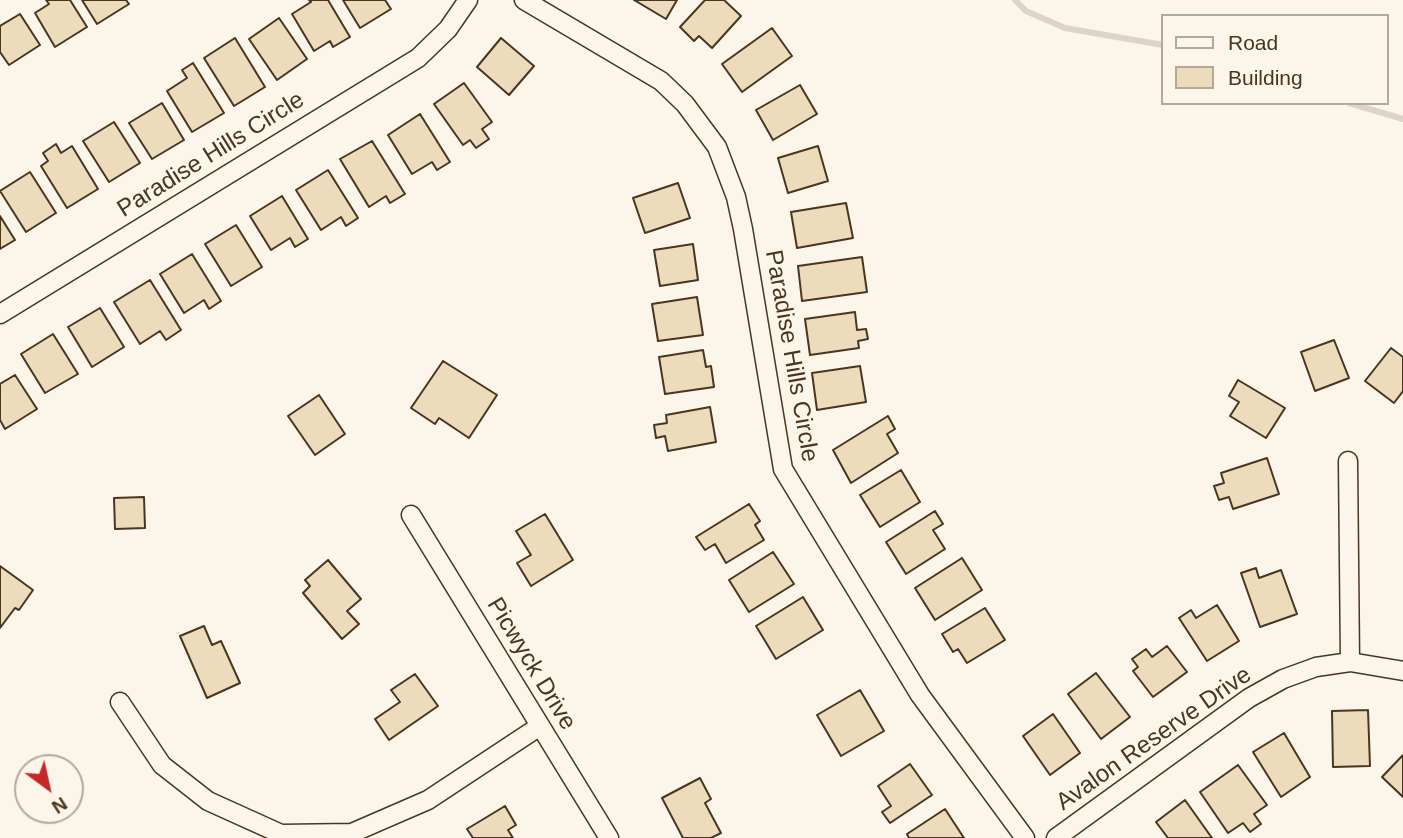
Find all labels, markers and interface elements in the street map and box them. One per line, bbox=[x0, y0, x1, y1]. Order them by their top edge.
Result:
legend bbox=[1162, 14, 1389, 105]
text: Road bbox=[1228, 31, 1278, 54]
text: Building bbox=[1228, 66, 1303, 89]
street label: Paradise Hills Circle bbox=[112, 86, 310, 224]
street label: Paradise Hills Circle bbox=[758, 248, 824, 464]
street label: Picwyck Drive bbox=[480, 593, 582, 735]
street label: Avalon Reserve Drive bbox=[1051, 661, 1257, 817]
north arrow bbox=[14, 754, 84, 824]
text: N bbox=[48, 793, 71, 818]

